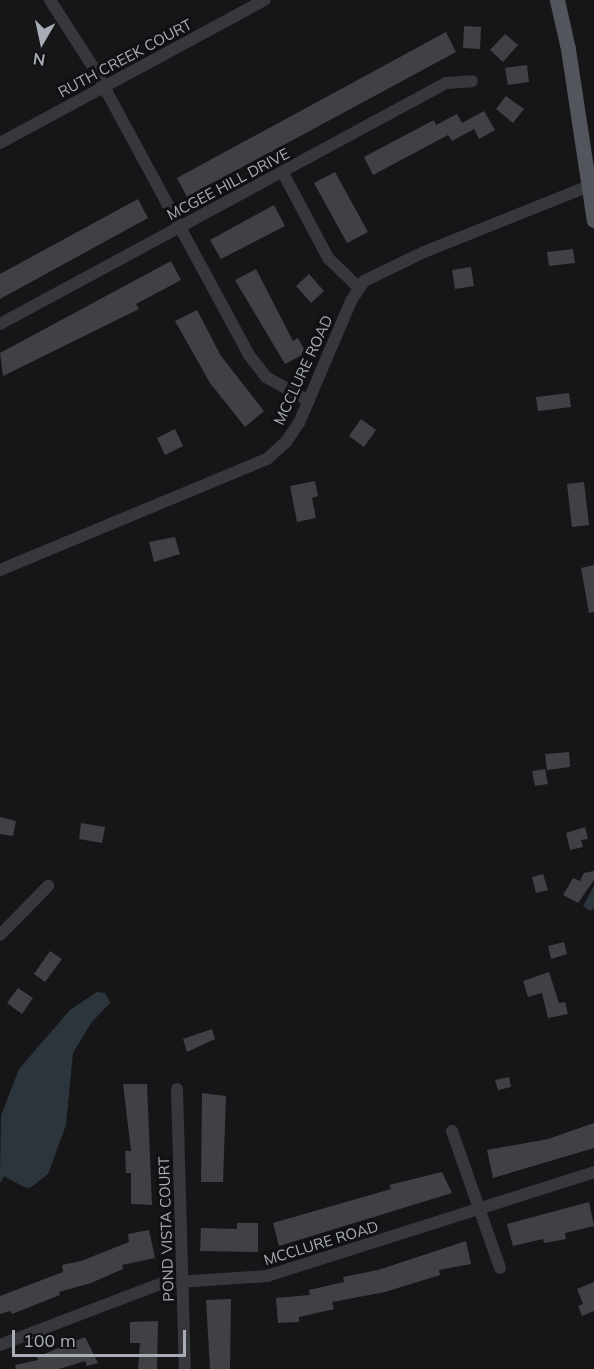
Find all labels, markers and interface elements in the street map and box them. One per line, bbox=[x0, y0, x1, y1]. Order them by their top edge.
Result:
north arrow bbox=[12, 12, 72, 72]
street label: RUTH CREEK COURT bbox=[55, 15, 195, 101]
text: N bbox=[32, 49, 47, 71]
street label: MCGEE HILL DRIVE bbox=[164, 144, 292, 224]
street label: MCCLURE ROAD bbox=[270, 312, 336, 428]
street label: POND VISTA COURT bbox=[154, 1156, 178, 1302]
street label: MCCLURE ROAD bbox=[262, 1217, 380, 1269]
scale bar bbox=[15, 1318, 189, 1356]
text: 100 m bbox=[23, 1329, 76, 1352]

